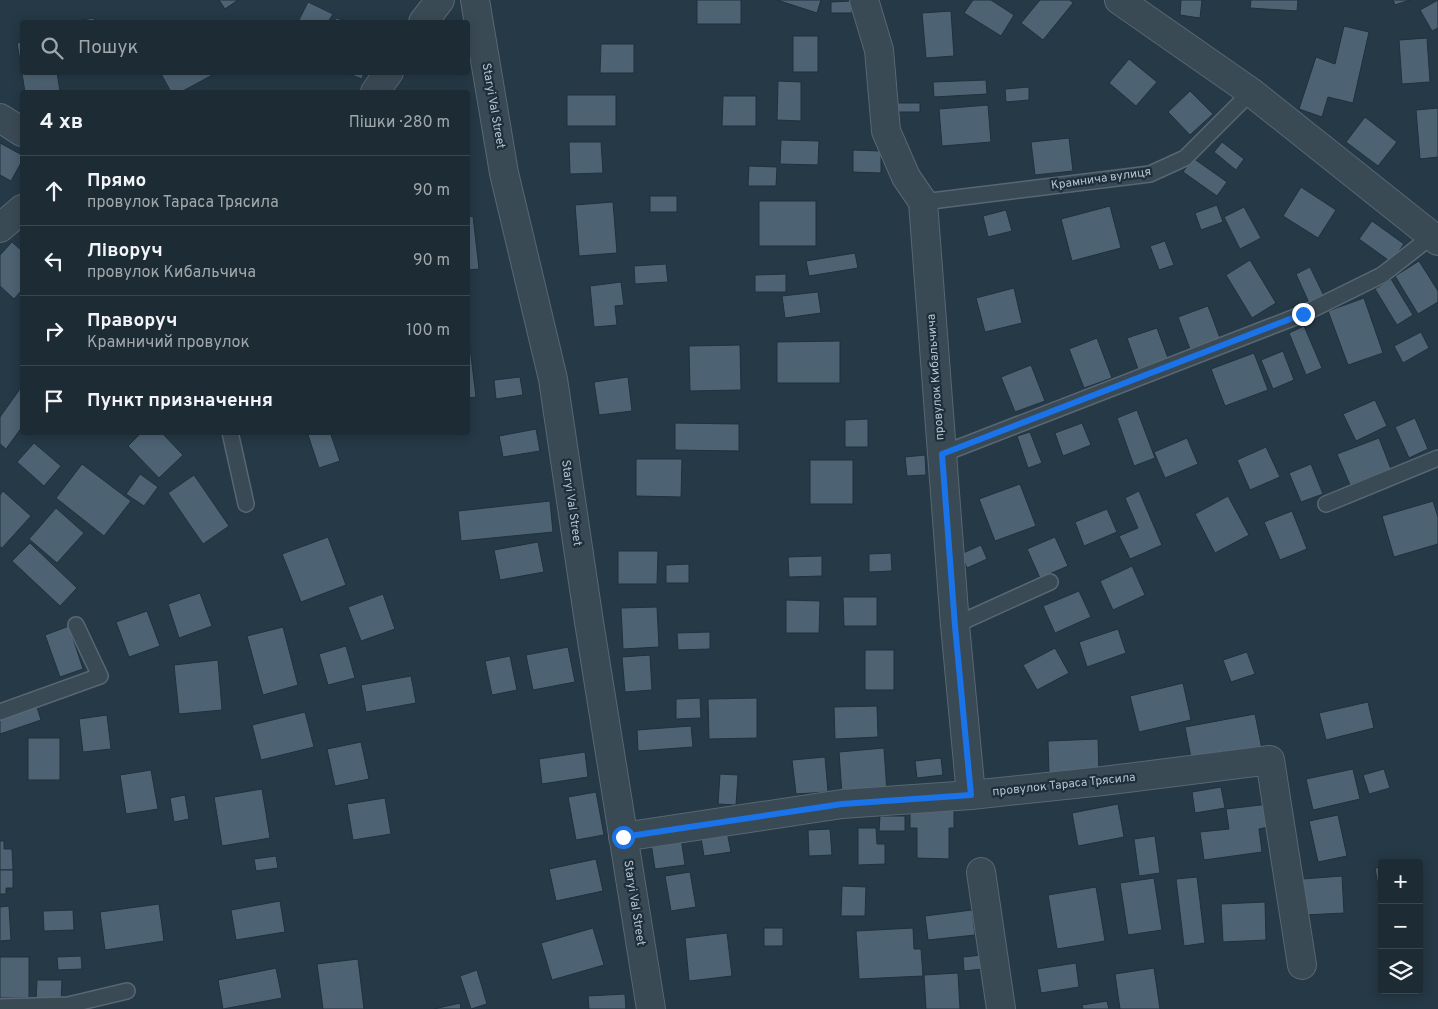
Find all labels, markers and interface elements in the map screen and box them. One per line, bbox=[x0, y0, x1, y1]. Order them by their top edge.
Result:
search box bbox=[20, 20, 470, 75]
icon: search bbox=[38, 34, 66, 62]
text: Пошук bbox=[78, 36, 138, 60]
street label: Staryi Val Street bbox=[478, 62, 508, 150]
text: 4 хв bbox=[40, 109, 83, 136]
text: Пішки · 280 m bbox=[349, 113, 450, 133]
street label: Крамнича вулиця bbox=[1050, 164, 1152, 194]
text: Прямо bbox=[87, 169, 146, 193]
icon: ahead bbox=[40, 177, 68, 205]
text: 90 m bbox=[413, 181, 450, 201]
text: провулок Тараса Трясила bbox=[87, 193, 279, 213]
text: Ліворуч bbox=[87, 239, 163, 263]
icon: left bbox=[40, 247, 68, 275]
text: 90 m bbox=[413, 251, 450, 271]
text: провулок Кибальчича bbox=[87, 263, 256, 283]
route end bbox=[1292, 303, 1315, 326]
text: Праворуч bbox=[87, 309, 178, 333]
street label: провулок Кибальчича bbox=[924, 313, 948, 441]
icon: right bbox=[40, 317, 68, 345]
text: 100 m bbox=[406, 321, 450, 341]
text: Крамничий провулок bbox=[87, 333, 250, 353]
icon: arrive bbox=[40, 387, 68, 415]
text: Пункт призначення bbox=[87, 389, 273, 413]
street label: Staryi Val Street bbox=[557, 459, 585, 547]
street label: провулок Тараса Трясила bbox=[992, 770, 1136, 800]
route start bbox=[612, 826, 635, 849]
street label: Staryi Val Street bbox=[619, 859, 649, 947]
map controls bbox=[1378, 859, 1423, 994]
button: + bbox=[1378, 859, 1423, 904]
button: − bbox=[1378, 904, 1423, 949]
button: layers bbox=[1378, 949, 1423, 994]

